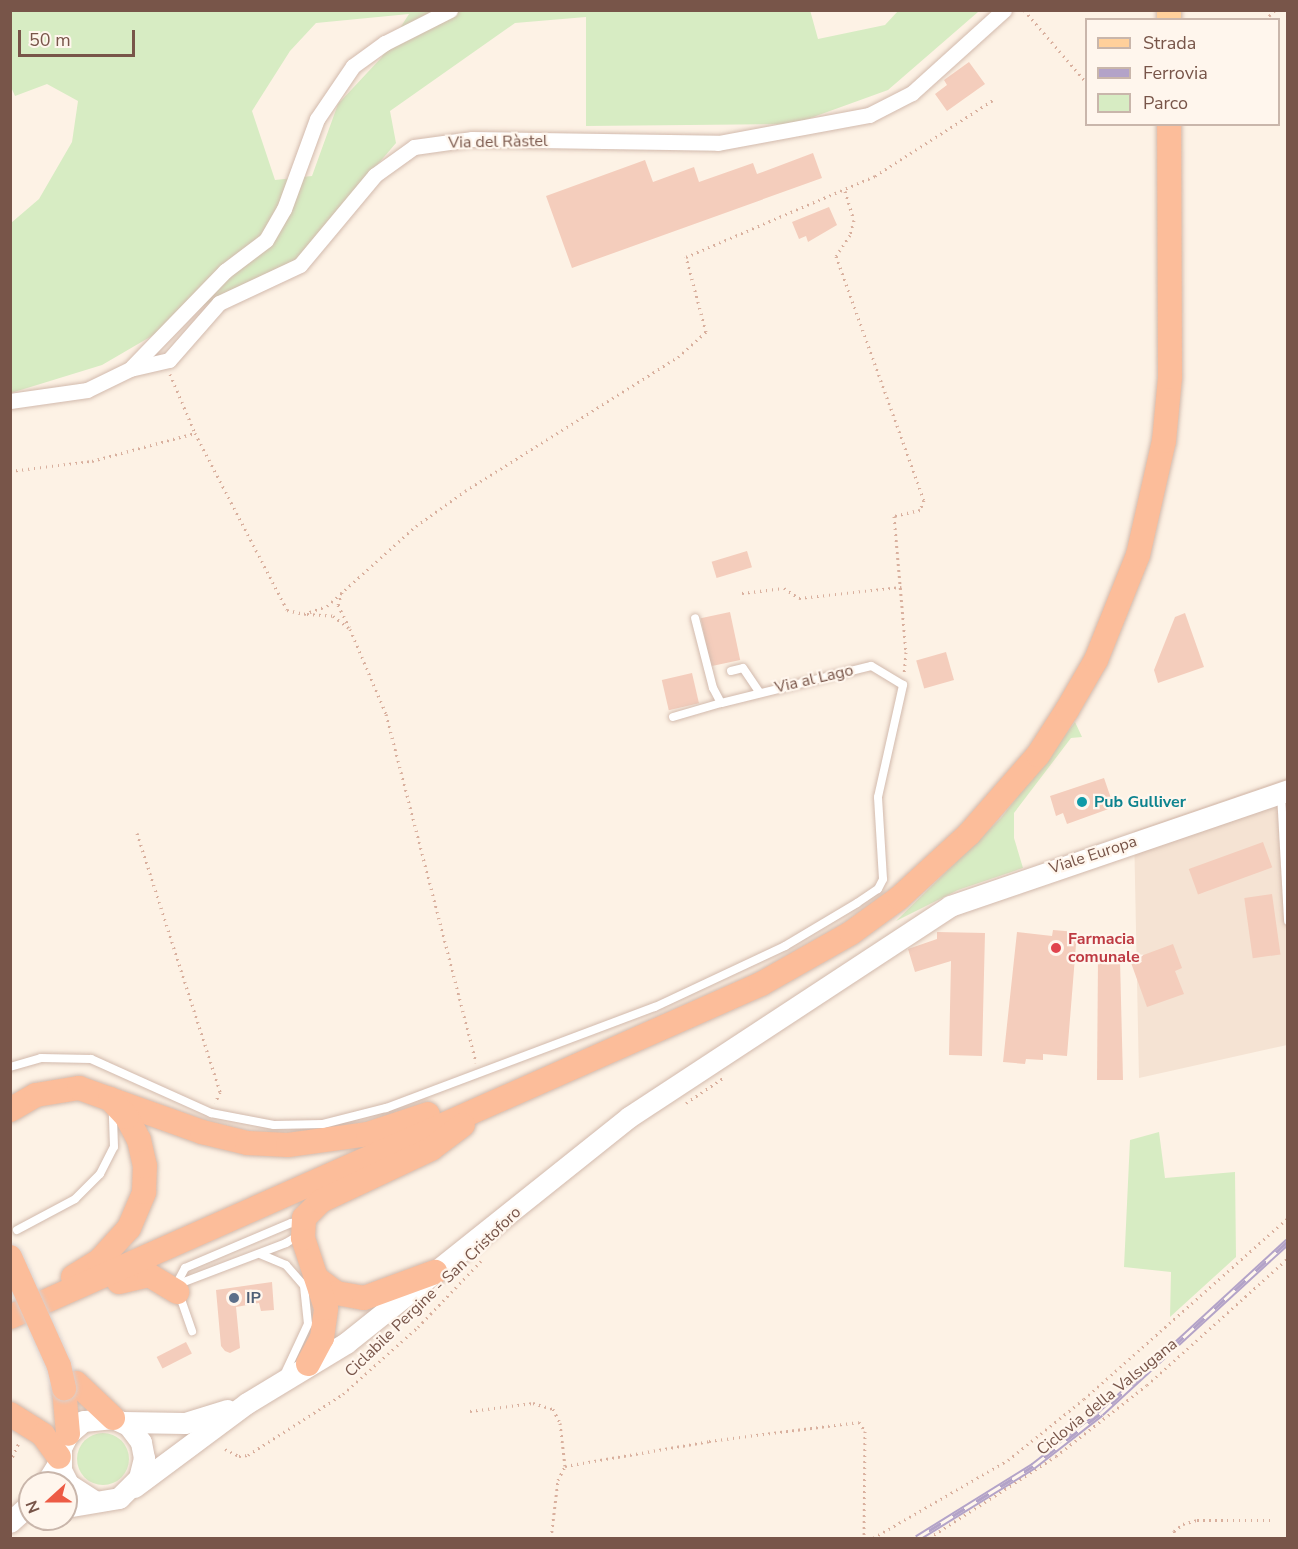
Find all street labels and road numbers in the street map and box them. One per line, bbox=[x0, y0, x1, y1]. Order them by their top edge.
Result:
street label: Via del Ràstel bbox=[448, 132, 548, 152]
street label: Via al Lago bbox=[773, 661, 855, 697]
street label: Viale Europa bbox=[1047, 832, 1139, 878]
street label: Ciclabile Pergine - San Cristoforo bbox=[341, 1203, 525, 1381]
street label: Ciclovia della Valsugana bbox=[1033, 1334, 1181, 1460]

